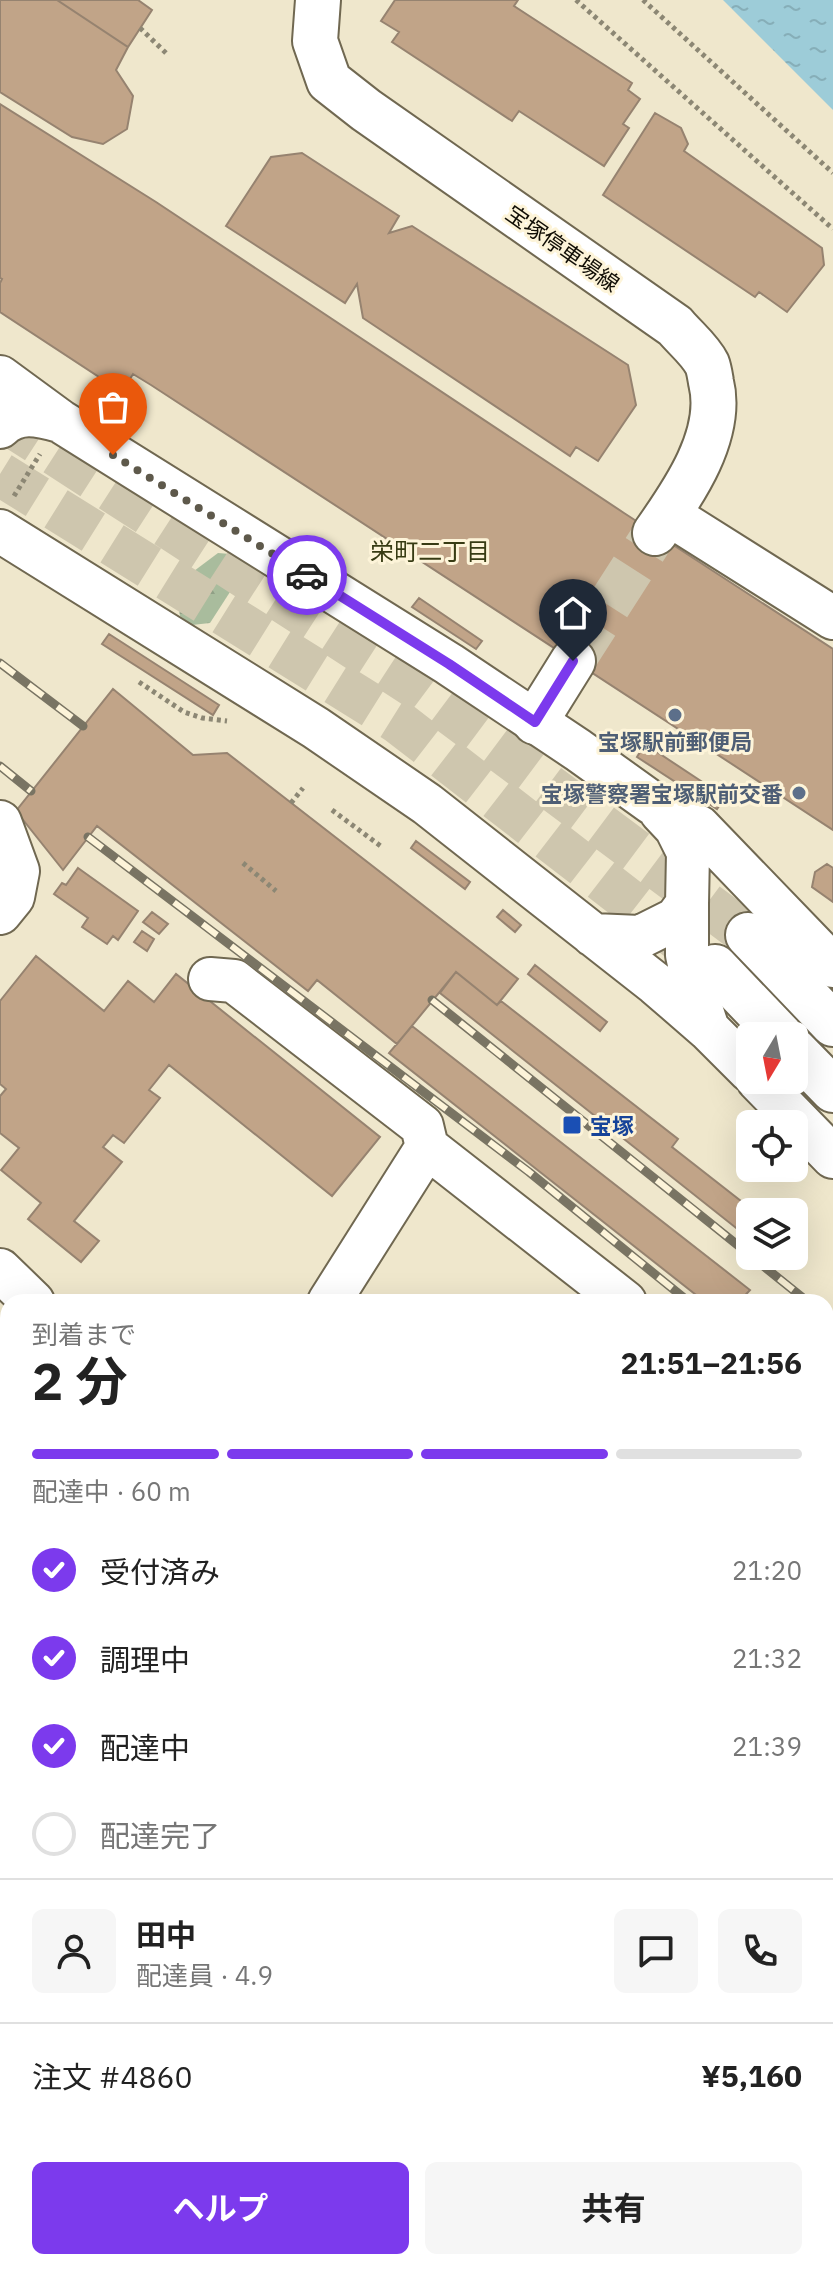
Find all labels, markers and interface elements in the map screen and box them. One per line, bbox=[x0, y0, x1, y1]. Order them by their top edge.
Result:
street label: 宝塚停車場線 bbox=[501, 198, 625, 298]
pin bbox=[79, 373, 147, 455]
icon: bag bbox=[91, 385, 135, 429]
courier bbox=[267, 535, 347, 615]
district label: 栄町二丁目 bbox=[370, 535, 490, 567]
icon: car bbox=[285, 553, 329, 597]
pin bbox=[539, 579, 607, 661]
icon: home bbox=[551, 591, 595, 635]
marker: 宝塚駅前郵便局 bbox=[666, 706, 684, 724]
place label: 宝塚駅前郵便局 bbox=[598, 727, 752, 756]
place label: 宝塚警察署宝塚駅前交番 bbox=[541, 779, 783, 808]
marker: 宝塚警察署宝塚駅前交番 bbox=[790, 784, 808, 802]
north arrow bbox=[736, 1022, 808, 1094]
map controls bbox=[736, 1022, 808, 1270]
button: locate bbox=[736, 1110, 808, 1182]
place label: 宝塚 bbox=[590, 1111, 634, 1140]
marker: 宝塚 bbox=[561, 1114, 583, 1136]
button: layers bbox=[736, 1198, 808, 1270]
text: 到着まで bbox=[32, 1317, 136, 1351]
text: 21:51–21:56 bbox=[621, 1343, 802, 1382]
text: 2 分 bbox=[32, 1347, 127, 1414]
text: 配達中 · 60 m bbox=[32, 1474, 191, 1508]
icon: check bbox=[32, 1548, 76, 1592]
text: 受付済み bbox=[100, 1552, 220, 1591]
text: 21:20 bbox=[732, 1553, 802, 1587]
icon: check bbox=[32, 1636, 76, 1680]
text: 調理中 bbox=[100, 1640, 190, 1679]
text: 21:32 bbox=[732, 1641, 802, 1675]
icon: check bbox=[32, 1724, 76, 1768]
text: 配達中 bbox=[100, 1728, 190, 1767]
text: 21:39 bbox=[732, 1729, 802, 1763]
text: 配達完了 bbox=[100, 1816, 220, 1855]
button: person bbox=[32, 1909, 116, 1993]
button: chat bbox=[614, 1909, 698, 1993]
button: phone bbox=[718, 1909, 802, 1993]
text: 田中 bbox=[136, 1915, 196, 1954]
text: 配達員 · 4.9 bbox=[136, 1958, 273, 1992]
text: ¥5,160 bbox=[701, 2056, 802, 2095]
text: 注文 #4860 bbox=[32, 2057, 192, 2096]
button: ヘルプ bbox=[32, 2162, 409, 2254]
button: 共有 bbox=[425, 2162, 802, 2254]

